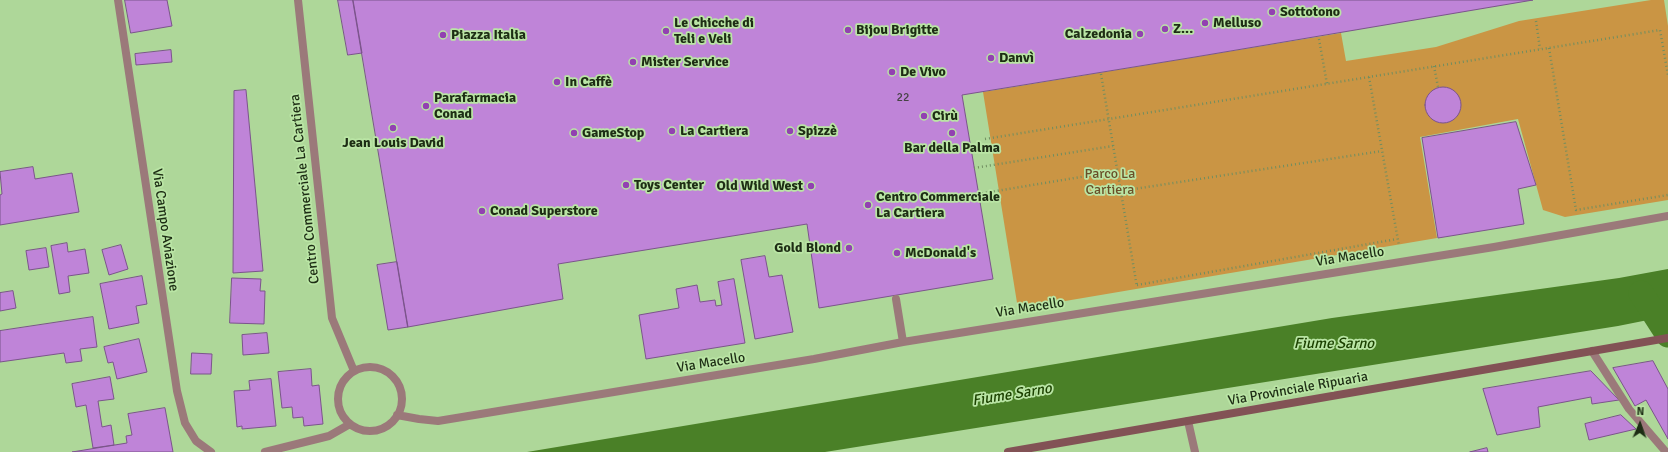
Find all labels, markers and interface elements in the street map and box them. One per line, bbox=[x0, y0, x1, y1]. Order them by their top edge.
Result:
place label: Sottotono bbox=[1280, 4, 1340, 20]
marker: Sottotono bbox=[1267, 7, 1277, 17]
place label: Le Chicche di Teli e Veli bbox=[674, 15, 754, 48]
place label: Melluso bbox=[1213, 15, 1261, 31]
marker: Melluso bbox=[1200, 18, 1210, 28]
place label: Z... bbox=[1173, 21, 1193, 37]
place label: Bijou Brigitte bbox=[856, 22, 939, 38]
marker: Z... bbox=[1160, 24, 1170, 34]
marker: Bijou Brigitte bbox=[843, 25, 853, 35]
marker: Le Chicche di Teli e Veli bbox=[661, 26, 671, 36]
place label: Calzedonia bbox=[1065, 26, 1132, 42]
place label: Piazza Italia bbox=[451, 27, 526, 43]
marker: Calzedonia bbox=[1135, 29, 1145, 39]
marker: Piazza Italia bbox=[438, 30, 448, 40]
place label: Danvì bbox=[999, 50, 1034, 66]
marker: Danvì bbox=[986, 53, 996, 63]
place label: Mister Service bbox=[641, 54, 729, 70]
marker: Mister Service bbox=[628, 57, 638, 67]
place label: De Vivo bbox=[900, 64, 946, 80]
marker: De Vivo bbox=[887, 67, 897, 77]
place label: In Caffè bbox=[565, 74, 612, 90]
marker: In Caffè bbox=[552, 77, 562, 87]
place label: Parafarmacia Conad bbox=[434, 90, 516, 122]
house number: 22 bbox=[897, 91, 909, 105]
street label: Centro Commerciale La Cartiera bbox=[287, 93, 323, 285]
marker: Parafarmacia Conad bbox=[421, 101, 431, 111]
place label: Cirù bbox=[932, 108, 958, 124]
marker: Cirù bbox=[919, 111, 929, 121]
marker: Jean Louis David bbox=[388, 123, 398, 133]
place label: La Cartiera bbox=[680, 123, 748, 139]
place label: Spizzè bbox=[798, 123, 837, 139]
place label: GameStop bbox=[582, 125, 644, 141]
marker: La Cartiera bbox=[667, 126, 677, 136]
marker: Spizzè bbox=[785, 126, 795, 136]
marker: GameStop bbox=[569, 128, 579, 138]
marker: Bar della Palma bbox=[947, 128, 957, 138]
place label: Jean Louis David bbox=[342, 135, 444, 151]
place label: Bar della Palma bbox=[904, 140, 1000, 156]
park label: Parco La Cartiera bbox=[1085, 166, 1135, 198]
street label: Via Campo Aviazione bbox=[148, 168, 182, 292]
place label: Toys Center bbox=[634, 177, 704, 193]
place label: Old Wild West bbox=[717, 178, 803, 194]
marker: Toys Center bbox=[621, 180, 631, 190]
marker: Old Wild West bbox=[806, 181, 816, 191]
place label: Centro Commerciale La Cartiera bbox=[876, 189, 1000, 222]
marker: Centro Commerciale La Cartiera bbox=[863, 200, 873, 210]
place label: Conad Superstore bbox=[490, 203, 598, 219]
marker: Conad Superstore bbox=[477, 206, 487, 216]
place label: Gold Blond bbox=[774, 240, 841, 256]
marker: Gold Blond bbox=[844, 243, 854, 253]
street label: Via Macello bbox=[1315, 243, 1385, 271]
place label: McDonald's bbox=[905, 245, 976, 261]
marker: McDonald's bbox=[892, 248, 902, 258]
street label: Via Macello bbox=[995, 294, 1065, 322]
water label: Fiume Sarno bbox=[1294, 335, 1374, 353]
street label: Via Macello bbox=[676, 349, 746, 377]
street label: Via Provinciale Ripuaria bbox=[1227, 368, 1369, 410]
water label: Fiume Sarno bbox=[971, 380, 1053, 410]
north arrow bbox=[1620, 404, 1660, 444]
text: N bbox=[1636, 405, 1644, 418]

